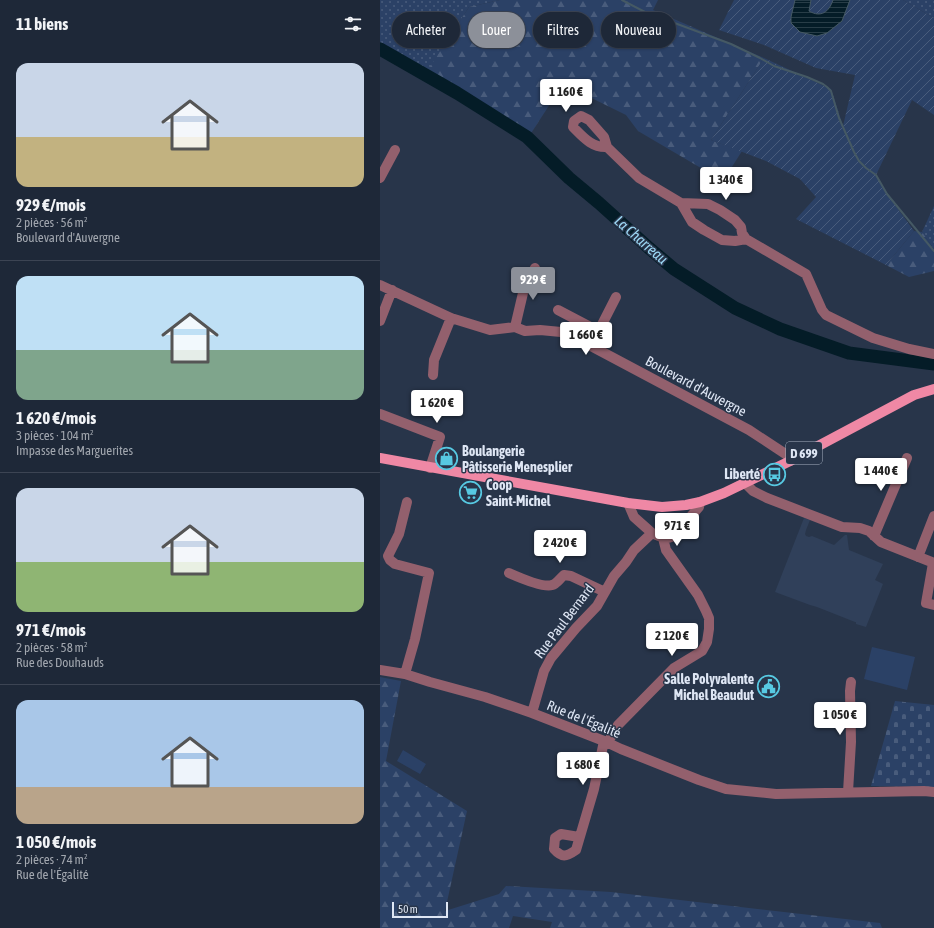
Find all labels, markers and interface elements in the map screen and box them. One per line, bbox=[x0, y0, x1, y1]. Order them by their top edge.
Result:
chip: Acheter bbox=[392, 12, 460, 48]
chip: Louer bbox=[468, 12, 525, 48]
chip: Filtres bbox=[533, 12, 593, 48]
chip: Nouveau bbox=[601, 12, 676, 48]
icon: filters bbox=[342, 13, 364, 35]
text: 11 biens bbox=[16, 14, 68, 34]
pin: 1 160 € bbox=[529, 79, 603, 113]
text: 1 160 € bbox=[549, 84, 583, 99]
icon: home bbox=[154, 89, 226, 161]
pin: 1 340 € bbox=[689, 167, 763, 201]
text: 1 340 € bbox=[709, 172, 743, 187]
text: 929 €/mois bbox=[16, 195, 86, 215]
water label: La Charreau bbox=[611, 212, 671, 267]
text: 2 pièces · 56 m² bbox=[16, 215, 88, 230]
text: Boulevard d'Auvergne bbox=[16, 230, 120, 245]
pin: 929 € bbox=[505, 267, 561, 301]
text: 929 € bbox=[520, 272, 546, 287]
icon: home bbox=[154, 302, 226, 374]
pin: 1 660 € bbox=[549, 322, 623, 356]
text: 1 660 € bbox=[569, 327, 603, 342]
street label: Boulevard d'Auvergne bbox=[643, 353, 749, 419]
pin: 1 620 € bbox=[400, 390, 474, 424]
text: 1 620 € bbox=[420, 395, 454, 410]
text: 1 620 €/mois bbox=[16, 408, 96, 428]
text: 3 pièces · 104 m² bbox=[16, 428, 94, 443]
road number: D 699 bbox=[786, 442, 822, 464]
text: Impasse des Marguerites bbox=[16, 443, 133, 458]
place label: Boulangerie Pâtisserie Menesplier bbox=[462, 443, 573, 475]
shop icon: Boulangerie Pâtisserie Menesplier bbox=[433, 446, 459, 472]
pin: 1 440 € bbox=[844, 458, 918, 492]
bus stop icon: Liberté bbox=[762, 461, 788, 487]
text: 1 440 € bbox=[864, 463, 898, 478]
place label: Liberté bbox=[724, 466, 760, 482]
place label: Coop Saint-Michel bbox=[486, 477, 551, 509]
supermarket icon: Coop Saint-Michel bbox=[458, 480, 484, 506]
pin: 971 € bbox=[649, 513, 705, 547]
icon: home bbox=[154, 514, 226, 586]
text: 971 € bbox=[664, 518, 690, 533]
pin: 2 420 € bbox=[523, 530, 597, 564]
text: 2 420 € bbox=[543, 535, 577, 550]
street label: Rue Paul Bernard bbox=[531, 581, 597, 661]
text: 971 €/mois bbox=[16, 620, 86, 640]
pin: 2 120 € bbox=[635, 623, 709, 657]
text: 2 120 € bbox=[655, 628, 689, 643]
text: 2 pièces · 58 m² bbox=[16, 640, 88, 655]
text: Rue des Douhauds bbox=[16, 655, 104, 670]
place label: Salle Polyvalente Michel Beaudut bbox=[664, 671, 754, 703]
public building icon: Salle Polyvalente Michel Beaudut bbox=[756, 674, 782, 700]
street label: Rue de l'Égalité bbox=[545, 697, 623, 741]
pin: 1 050 € bbox=[803, 702, 877, 736]
text: 1 050 € bbox=[823, 707, 857, 722]
icon: home bbox=[154, 726, 226, 798]
pin: 1 680 € bbox=[546, 752, 620, 786]
text: 1 680 € bbox=[566, 757, 600, 772]
text: 1 050 €/mois bbox=[16, 832, 96, 852]
text: 2 pièces · 74 m² bbox=[16, 852, 88, 867]
text: Rue de l'Égalité bbox=[16, 867, 89, 882]
scale bar bbox=[392, 900, 448, 919]
text: 50 m bbox=[398, 903, 418, 915]

